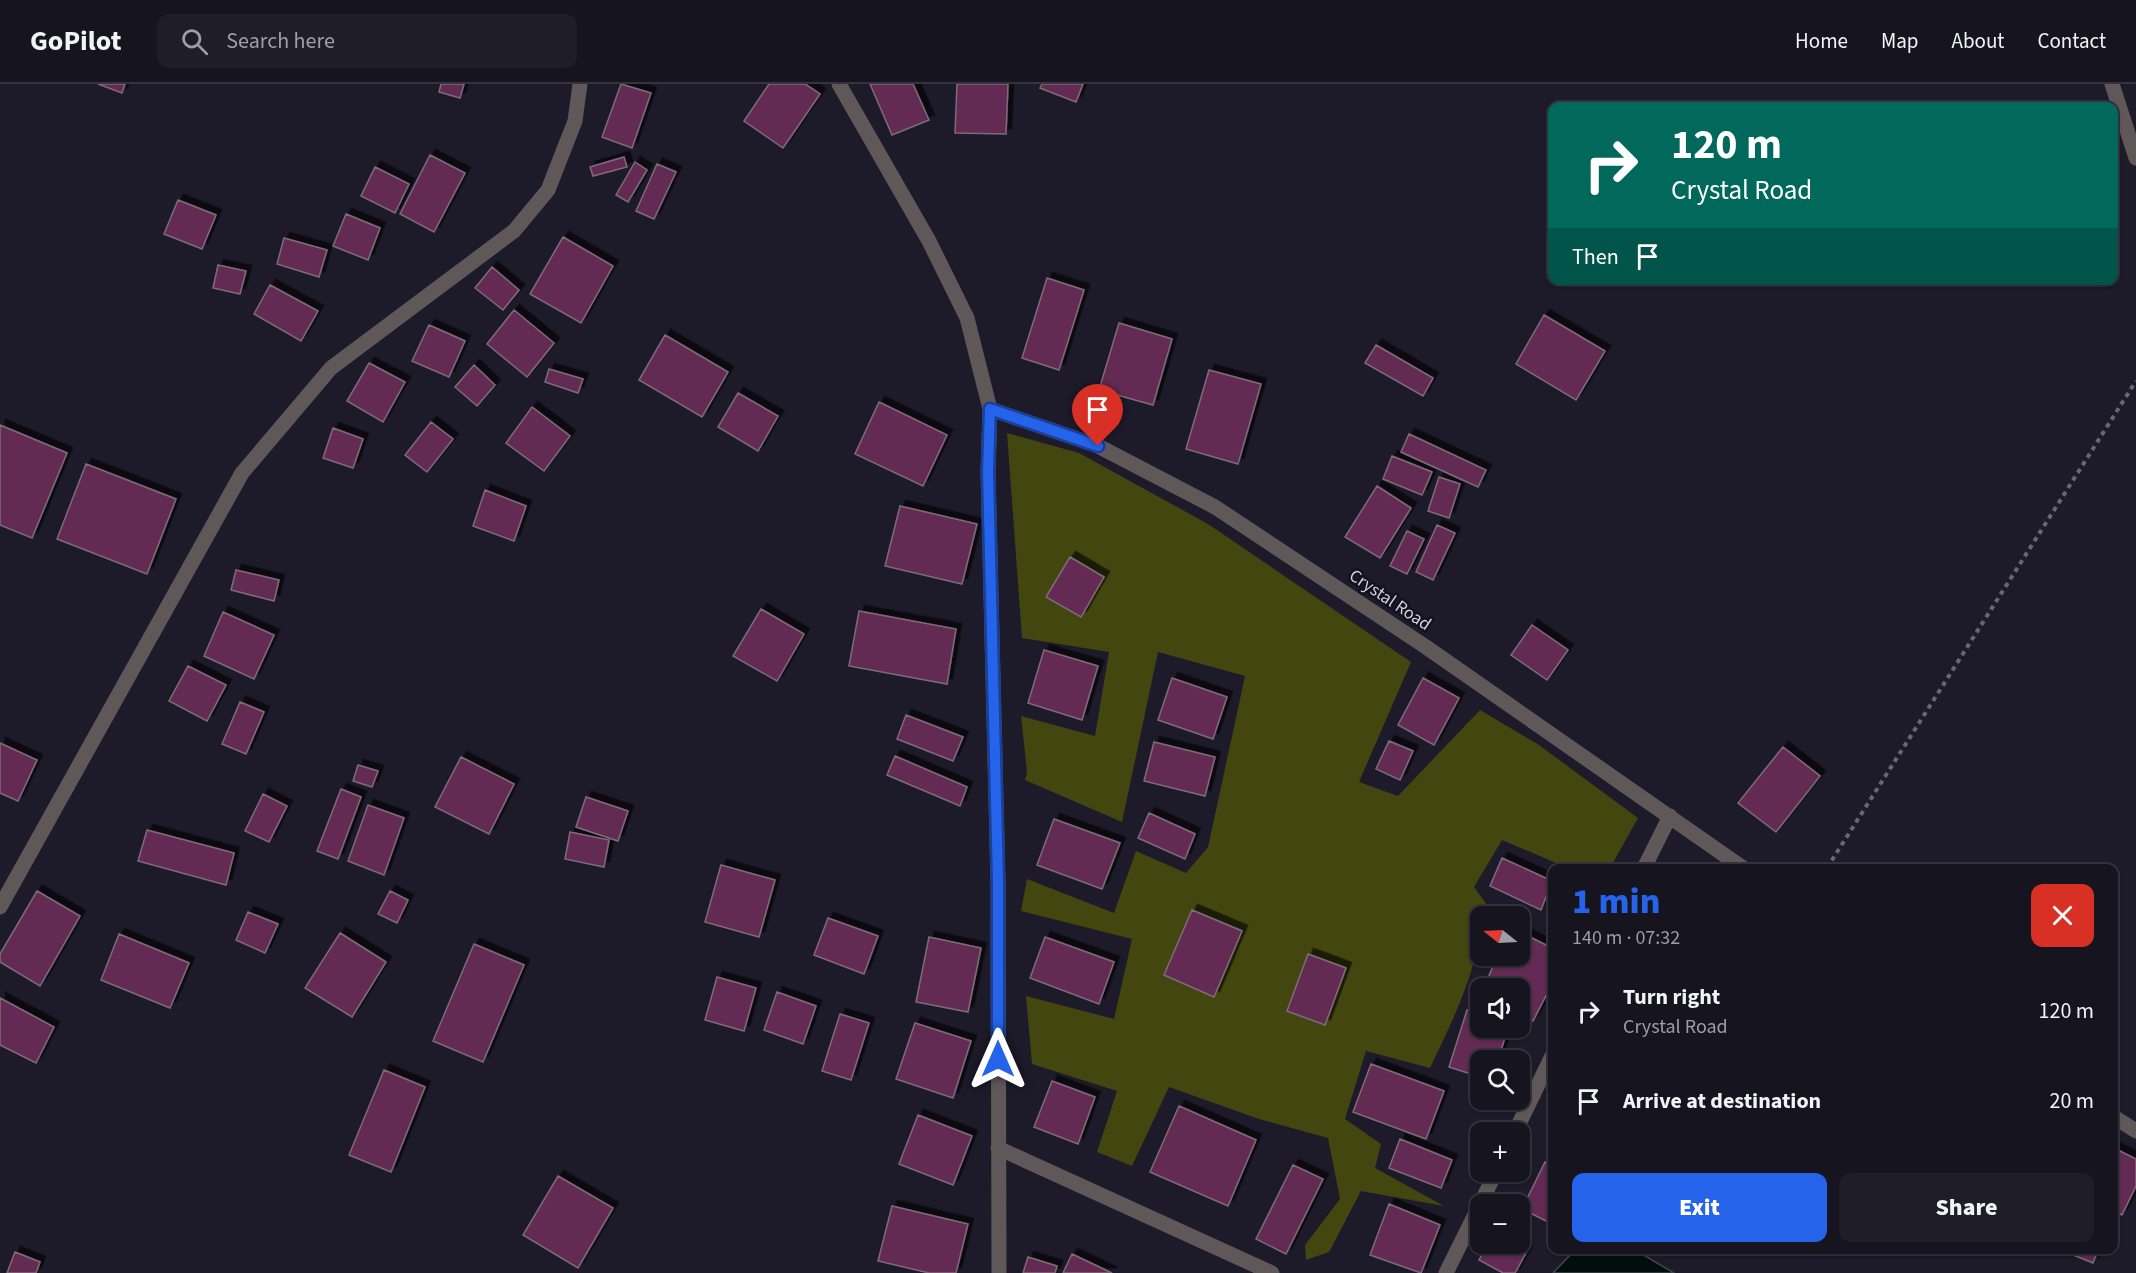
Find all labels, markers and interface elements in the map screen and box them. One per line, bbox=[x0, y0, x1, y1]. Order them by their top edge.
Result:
search box bbox=[157, 14, 577, 68]
text: GoPilot bbox=[30, 21, 121, 61]
icon: search bbox=[178, 25, 211, 58]
text: Search here bbox=[226, 25, 335, 57]
text: Home bbox=[1795, 26, 1848, 56]
text: Map bbox=[1881, 26, 1919, 56]
text: About bbox=[1952, 26, 2004, 56]
text: Contact bbox=[2037, 26, 2106, 56]
text: 120 m bbox=[1671, 115, 1782, 175]
icon: right bbox=[1572, 126, 1650, 204]
text: Crystal Road bbox=[1671, 171, 1812, 210]
icon: arrive bbox=[1631, 240, 1664, 273]
text: Then bbox=[1572, 241, 1619, 273]
pin bbox=[1072, 384, 1123, 446]
icon: arrive bbox=[1081, 393, 1114, 426]
street label: Crystal Road bbox=[1344, 563, 1436, 637]
text: 1 min bbox=[1572, 876, 1660, 927]
button: close bbox=[2031, 884, 2094, 947]
north arrow bbox=[1470, 906, 1530, 966]
map controls bbox=[1470, 906, 1530, 1254]
text: 140 m · 07:32 bbox=[1572, 924, 1680, 952]
button: sound bbox=[1470, 978, 1530, 1038]
text: Turn right bbox=[1623, 981, 1720, 1013]
icon: right bbox=[1572, 995, 1605, 1028]
text: 120 m bbox=[2039, 995, 2094, 1027]
text: Crystal Road bbox=[1623, 1013, 1728, 1041]
position arrow bbox=[966, 1027, 1030, 1091]
button: search bbox=[1470, 1050, 1530, 1110]
icon: arrive bbox=[1572, 1085, 1605, 1118]
text: Arrive at destination bbox=[1623, 1085, 1821, 1117]
text: 20 m bbox=[2049, 1085, 2094, 1117]
button: + bbox=[1470, 1122, 1530, 1182]
button: Exit bbox=[1572, 1173, 1827, 1242]
button: Share bbox=[1839, 1173, 2094, 1242]
button: − bbox=[1470, 1194, 1530, 1254]

